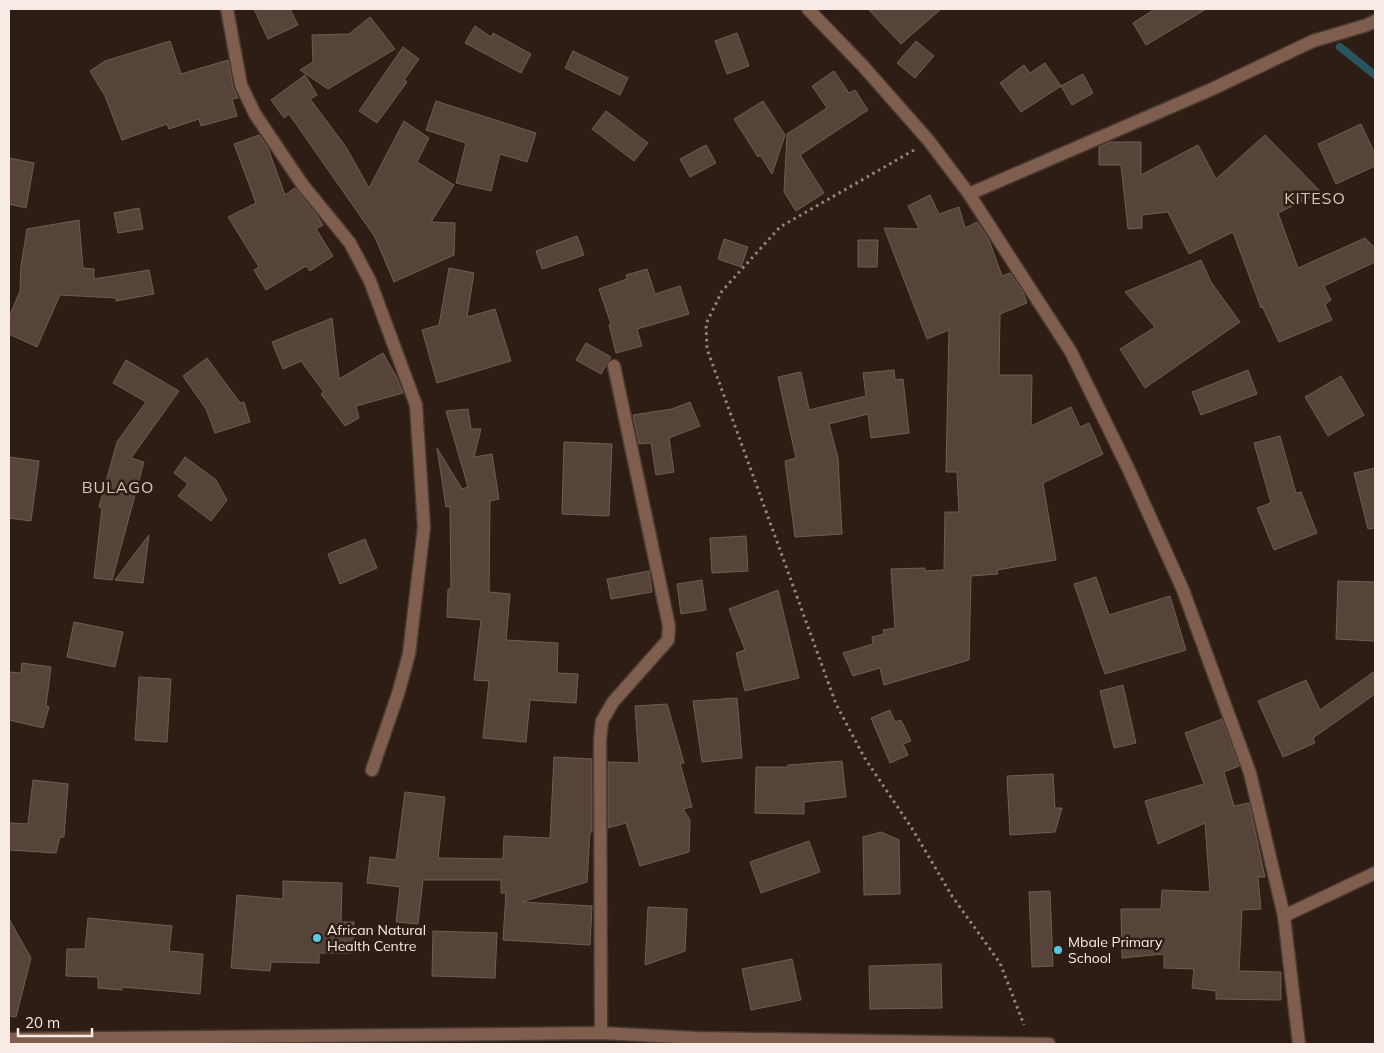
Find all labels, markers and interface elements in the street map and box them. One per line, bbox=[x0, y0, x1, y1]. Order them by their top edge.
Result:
district label: KITESO bbox=[1284, 188, 1346, 208]
district label: BULAGO bbox=[82, 477, 154, 497]
place label: African Natural Health Centre bbox=[327, 921, 426, 955]
marker: African Natural Health Centre bbox=[311, 932, 323, 944]
place label: Mbale Primary School bbox=[1068, 933, 1163, 967]
marker: Mbale Primary School bbox=[1052, 944, 1064, 956]
scale bar bbox=[18, 1006, 91, 1038]
text: 20 m bbox=[25, 1013, 60, 1032]

